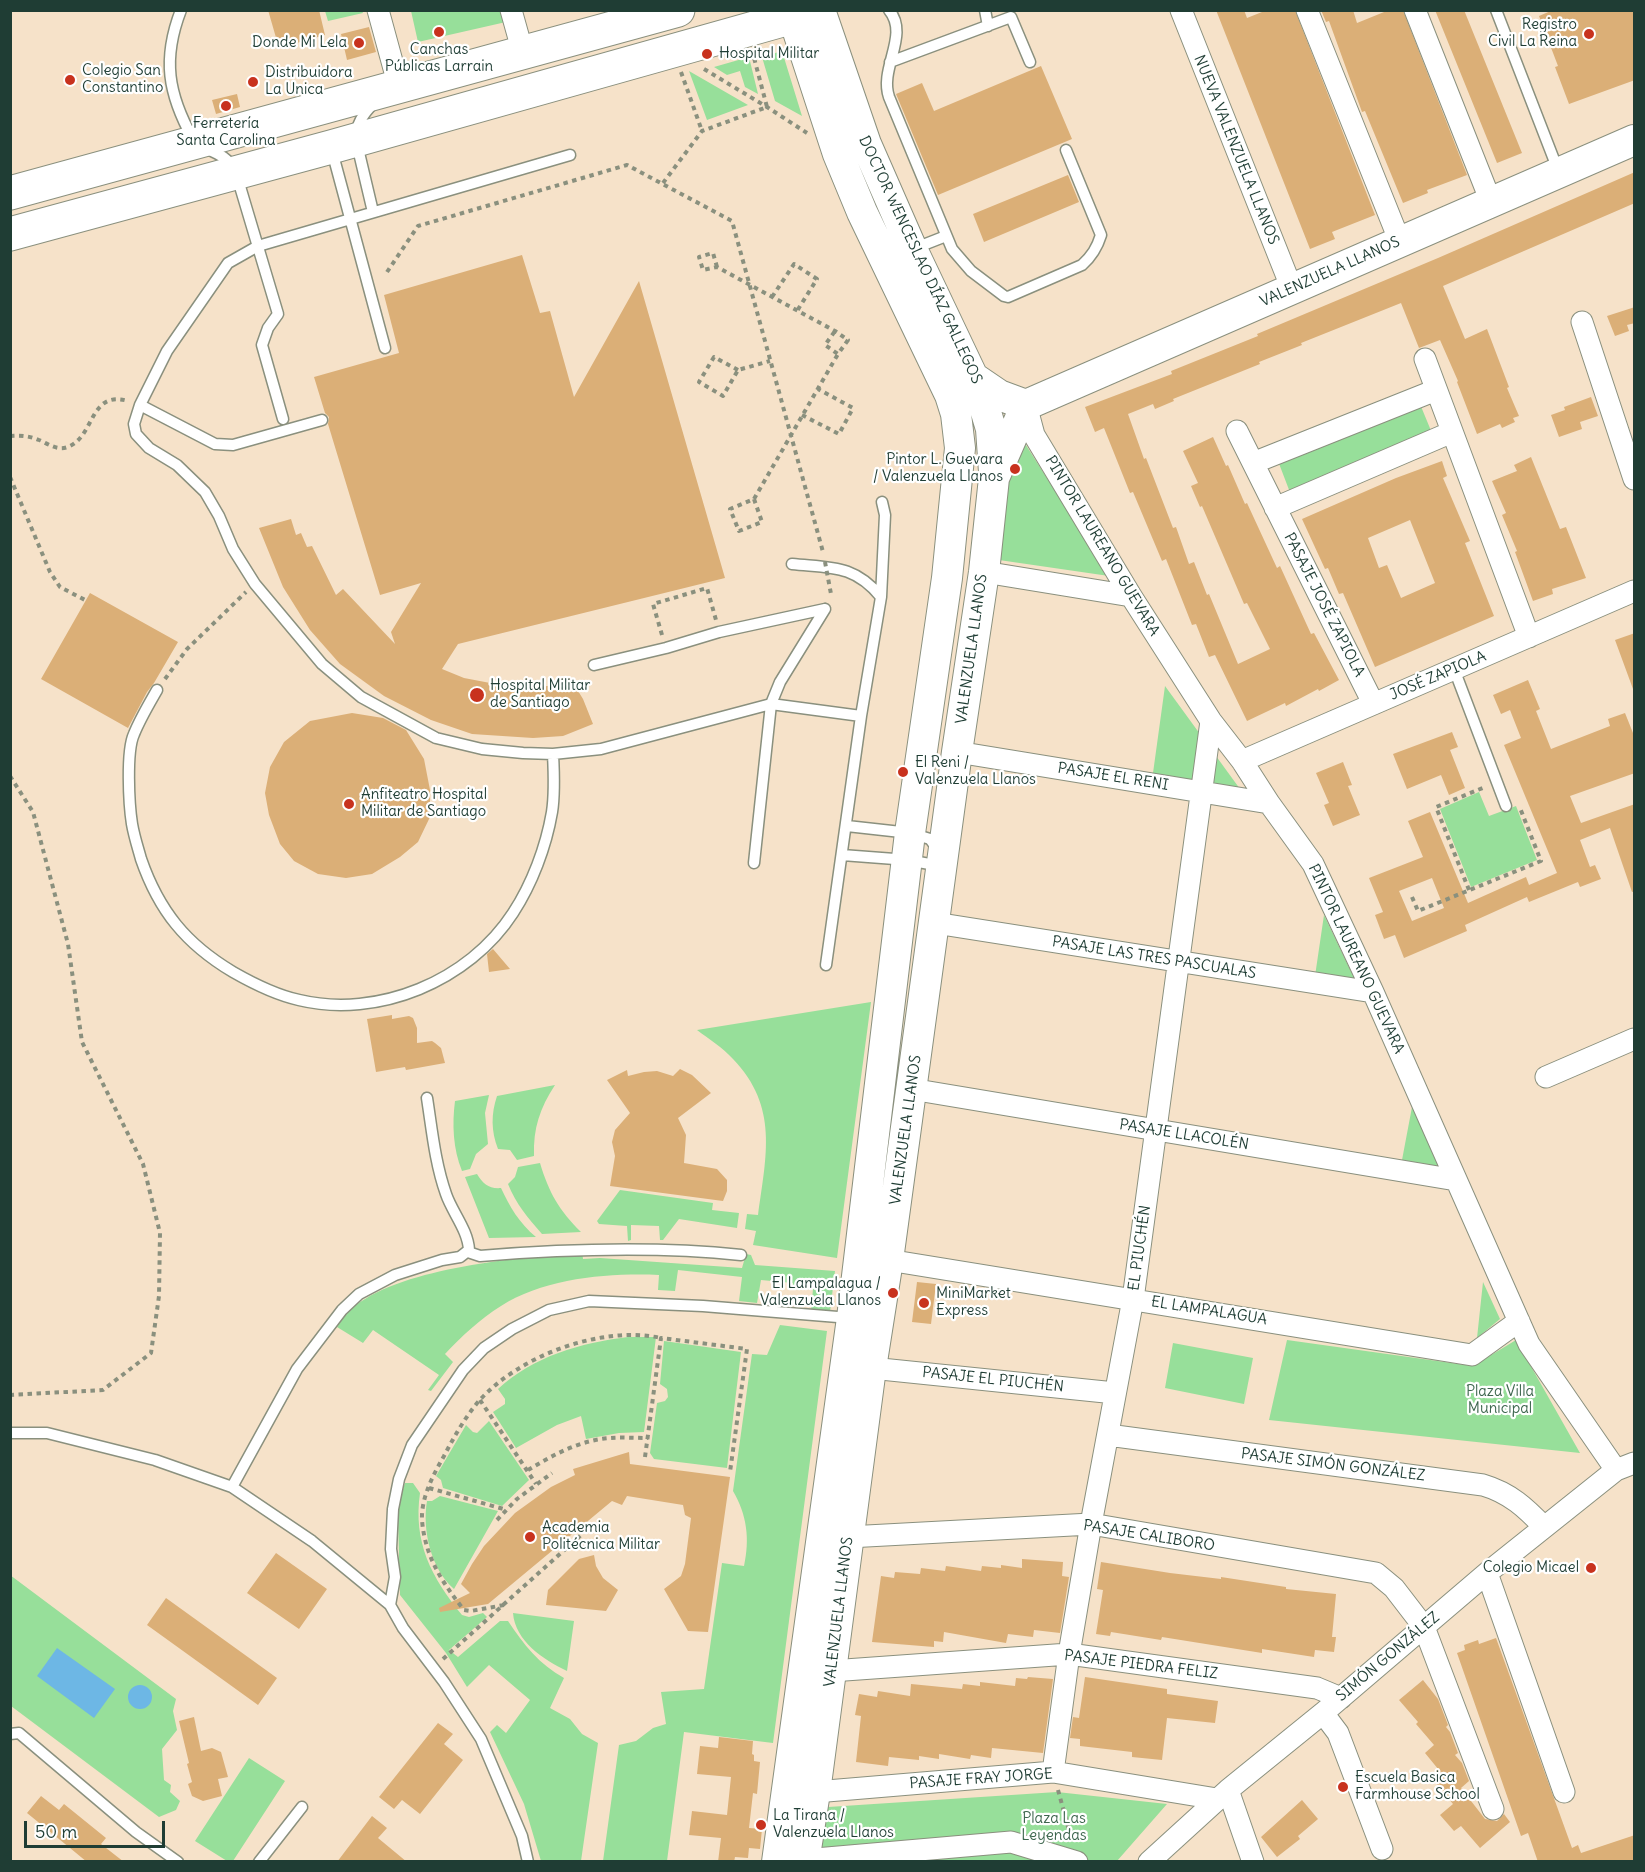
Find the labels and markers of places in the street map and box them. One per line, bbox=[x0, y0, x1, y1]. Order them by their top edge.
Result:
place label: Registro Civil La Reina bbox=[1488, 16, 1577, 51]
marker: Canchas Públicas Larrain bbox=[432, 25, 446, 39]
marker: Registro Civil La Reina bbox=[1582, 27, 1596, 41]
place label: Donde Mi Lela bbox=[252, 34, 347, 52]
marker: Donde Mi Lela bbox=[352, 36, 366, 50]
place label: Canchas Públicas Larrain bbox=[385, 41, 493, 76]
place label: Hospital Militar bbox=[719, 45, 819, 63]
marker: Hospital Militar bbox=[700, 47, 714, 61]
place label: Colegio San Constantino bbox=[82, 62, 163, 97]
place label: Distribuidora La Unica bbox=[265, 64, 353, 99]
marker: Colegio San Constantino bbox=[63, 73, 77, 87]
marker: Distribuidora La Unica bbox=[246, 75, 260, 89]
marker: Ferretería Santa Carolina bbox=[219, 99, 233, 113]
place label: Ferretería Santa Carolina bbox=[176, 115, 276, 150]
place label: Pintor L. Guevara / Valenzuela Llanos bbox=[873, 451, 1003, 486]
marker: Pintor L. Guevara / Valenzuela Llanos bbox=[1008, 462, 1022, 476]
place label: Hospital Militar de Santiago bbox=[490, 677, 590, 712]
marker: Hospital Militar de Santiago bbox=[468, 686, 486, 704]
place label: El Reni / Valenzuela Llanos bbox=[915, 754, 1036, 789]
marker: El Reni / Valenzuela Llanos bbox=[896, 765, 910, 779]
place label: Anfiteatro Hospital Militar de Santiago bbox=[361, 786, 487, 821]
marker: Anfiteatro Hospital Militar de Santiago bbox=[342, 797, 356, 811]
place label: El Lampalagua / Valenzuela Llanos bbox=[760, 1275, 881, 1310]
place label: MiniMarket Express bbox=[936, 1285, 1011, 1320]
marker: El Lampalagua / Valenzuela Llanos bbox=[886, 1286, 900, 1300]
marker: MiniMarket Express bbox=[917, 1296, 931, 1310]
place label: Academia Politécnica Militar bbox=[542, 1519, 660, 1554]
marker: Academia Politécnica Militar bbox=[523, 1530, 537, 1544]
place label: Colegio Micael bbox=[1483, 1559, 1579, 1577]
marker: Colegio Micael bbox=[1584, 1561, 1598, 1575]
place label: Escuela Basica Farmhouse School bbox=[1355, 1769, 1480, 1804]
marker: Escuela Basica Farmhouse School bbox=[1336, 1780, 1350, 1794]
place label: La Tirana / Valenzuela Llanos bbox=[773, 1807, 894, 1842]
marker: La Tirana / Valenzuela Llanos bbox=[754, 1818, 768, 1832]

